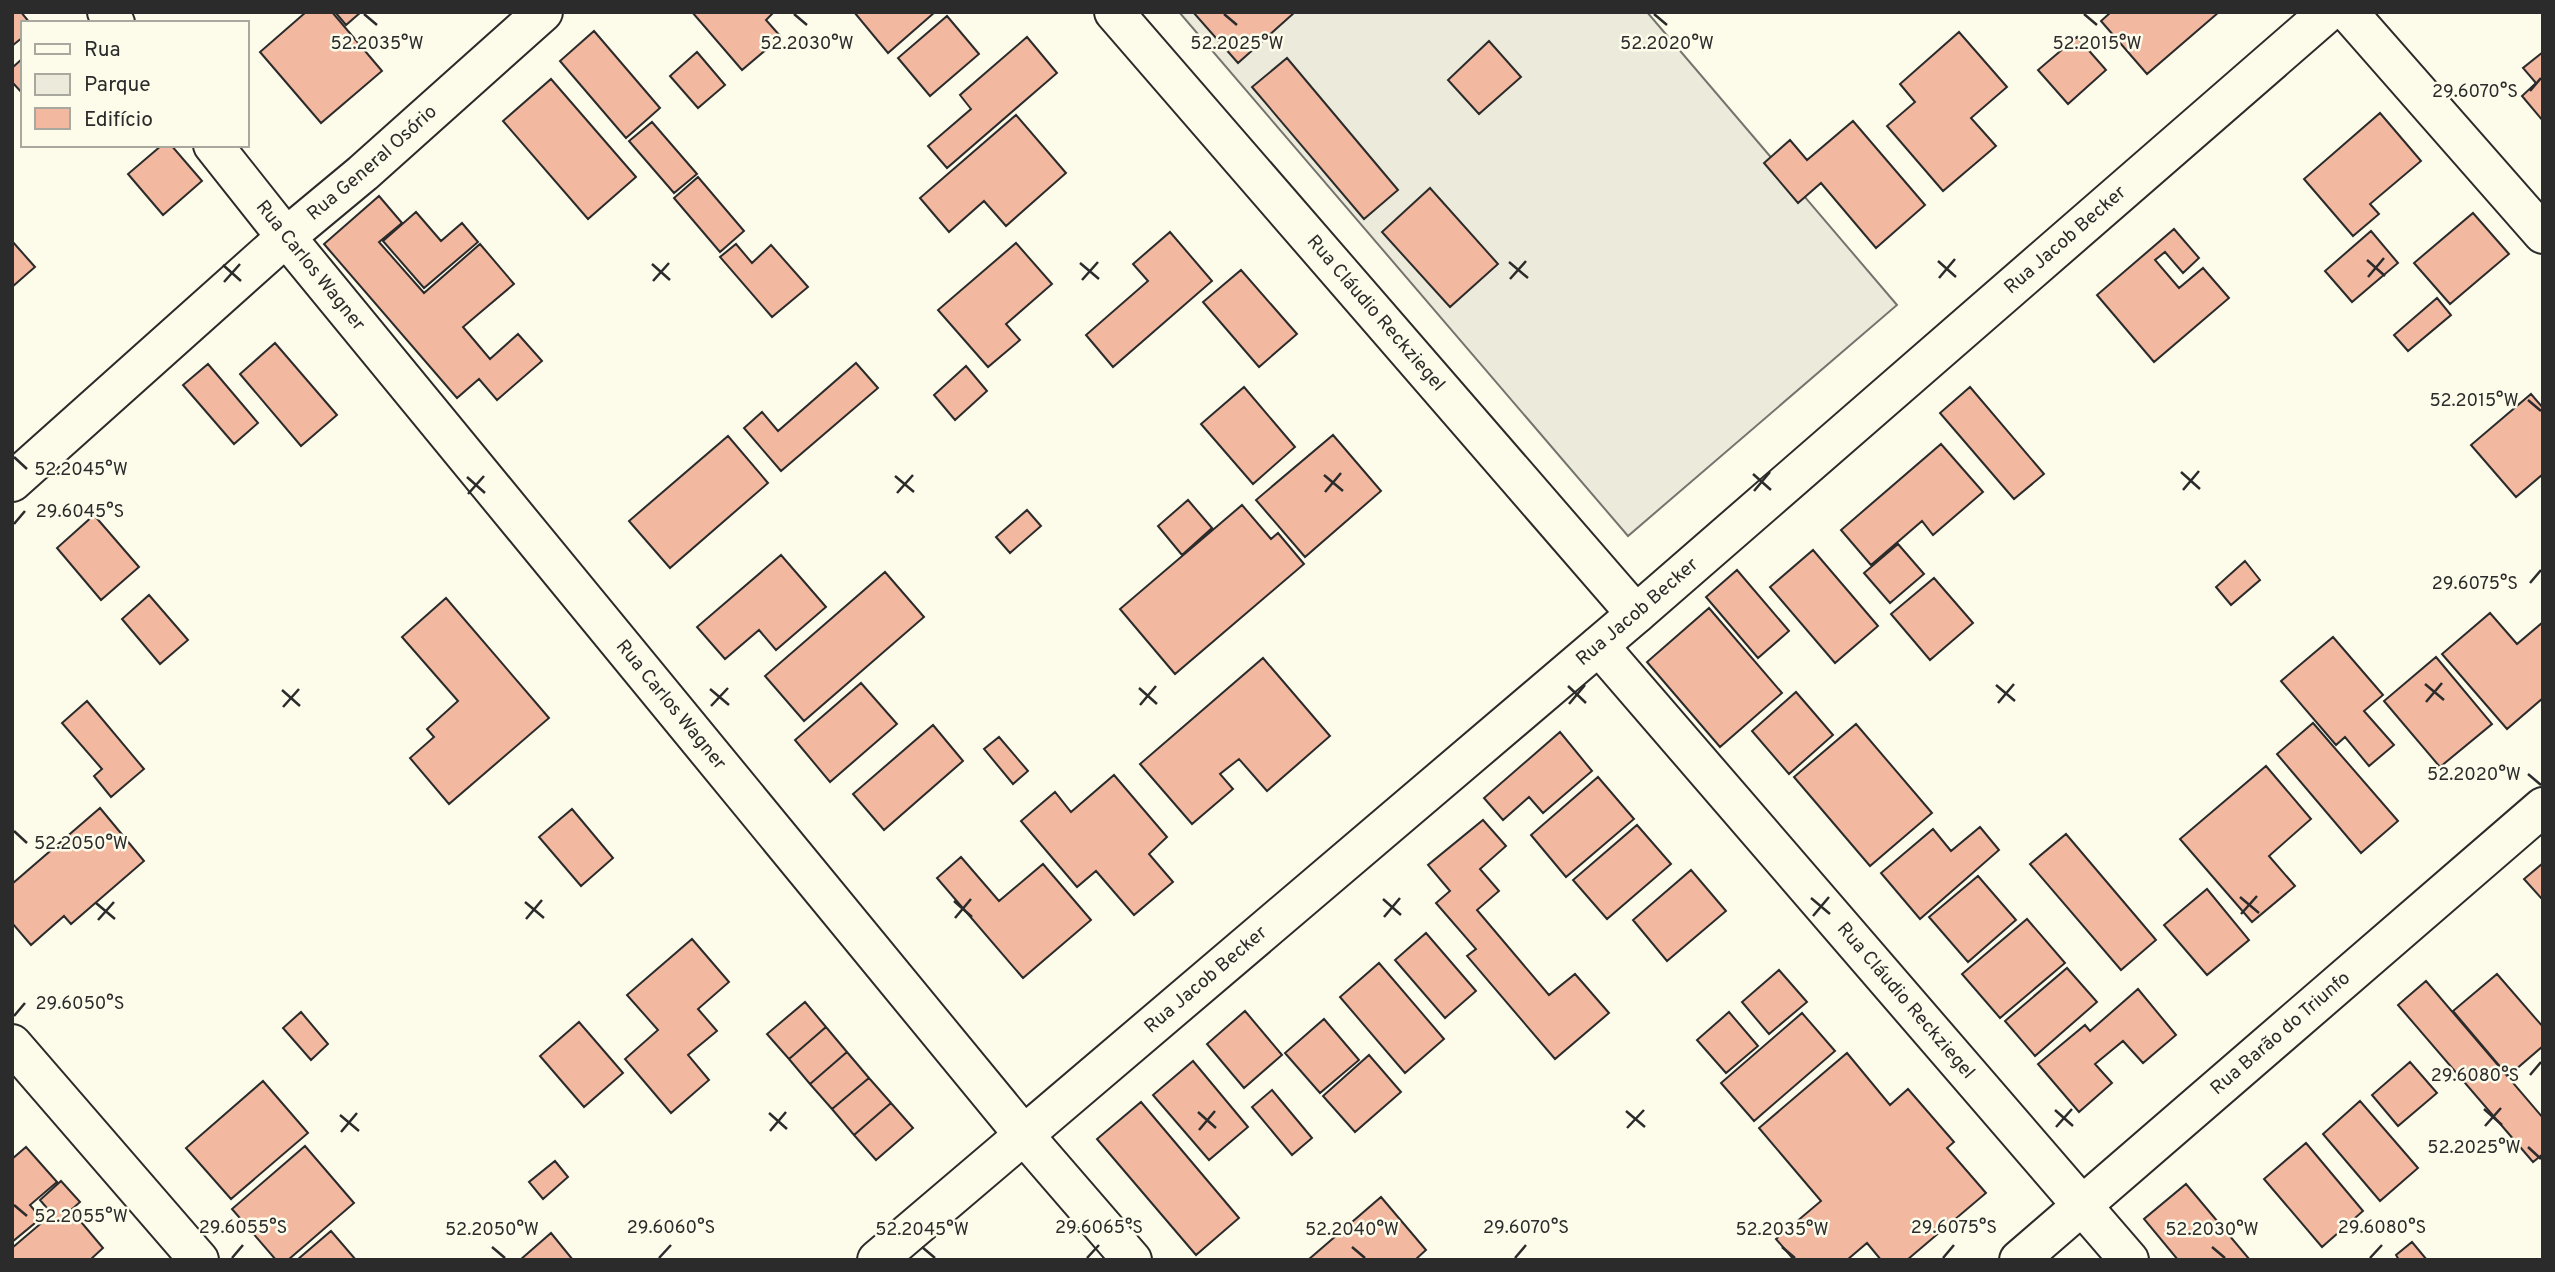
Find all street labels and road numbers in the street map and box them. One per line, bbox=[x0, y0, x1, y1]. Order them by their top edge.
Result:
street label: Rua General Osório bbox=[302, 100, 442, 226]
street label: Rua Jacob Becker bbox=[2000, 180, 2132, 300]
street label: Rua Carlos Wagner bbox=[250, 196, 370, 337]
street label: Rua Cláudio Reckziegel bbox=[1301, 230, 1450, 397]
street label: Rua Jacob Becker bbox=[1571, 553, 1704, 671]
street label: Rua Carlos Wagner bbox=[610, 635, 732, 776]
street label: Rua Cláudio Reckziegel bbox=[1831, 918, 1980, 1084]
street label: Rua Jacob Becker bbox=[1140, 921, 1273, 1039]
street label: Rua Barão do Triunfo bbox=[2206, 967, 2356, 1101]

